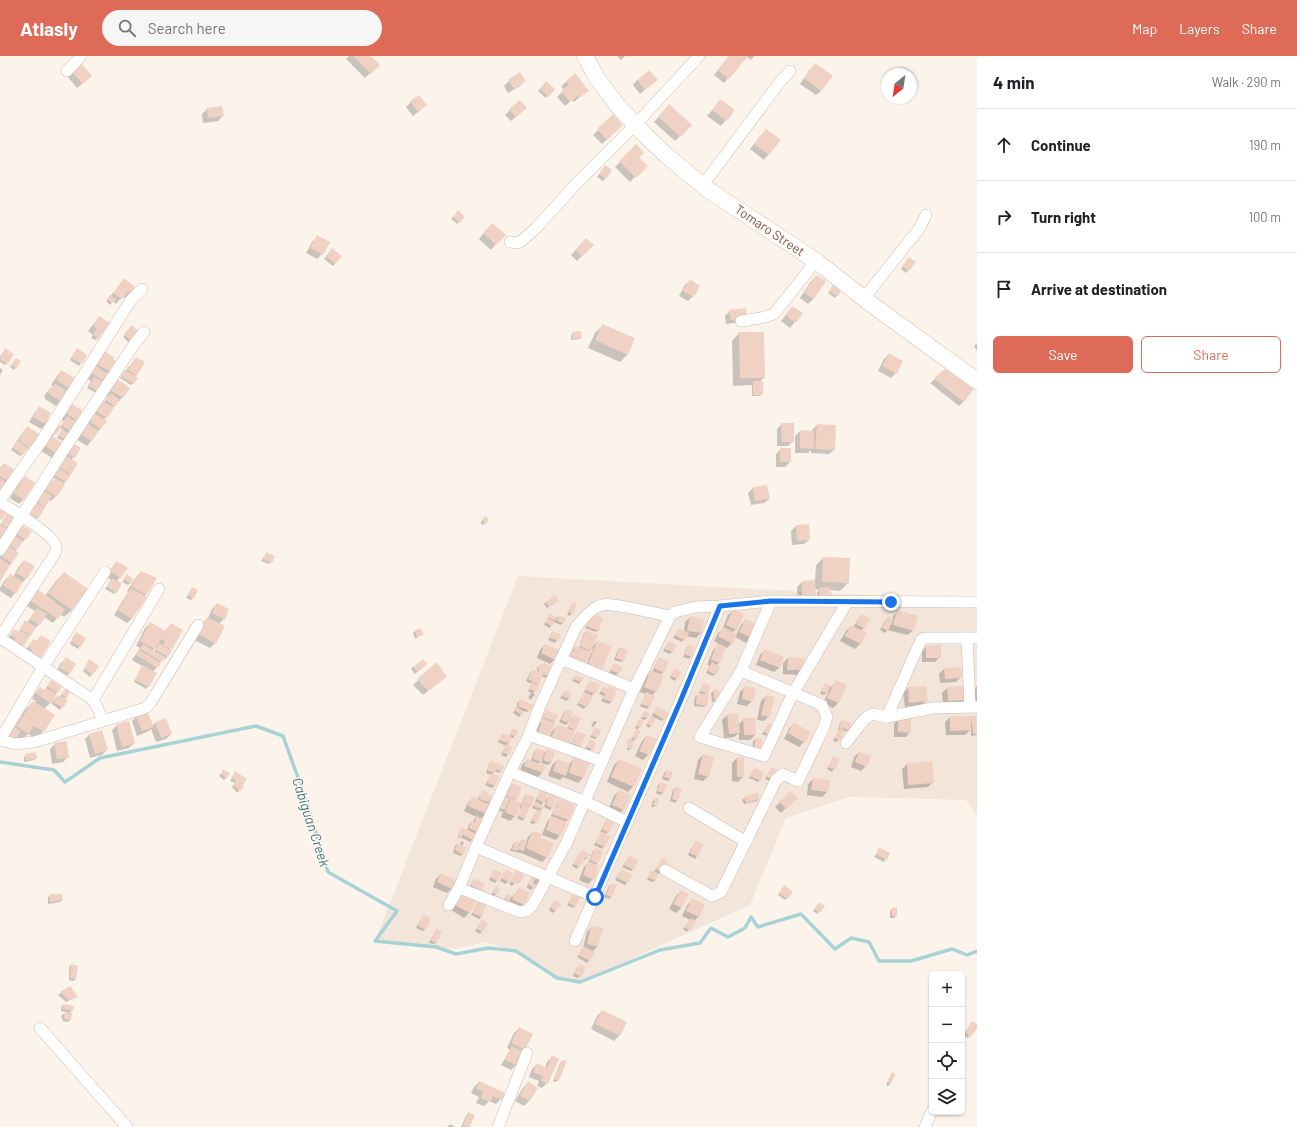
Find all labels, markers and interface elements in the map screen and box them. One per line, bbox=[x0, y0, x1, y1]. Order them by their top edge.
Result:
search box bbox=[102, 10, 382, 46]
text: Atlasly bbox=[20, 17, 78, 40]
icon: search bbox=[116, 17, 138, 39]
text: Search here bbox=[148, 19, 226, 37]
text: Map bbox=[1132, 20, 1157, 37]
text: Layers bbox=[1179, 20, 1220, 37]
text: Share bbox=[1242, 20, 1277, 37]
north arrow bbox=[881, 68, 917, 104]
text: 4 min bbox=[993, 72, 1035, 92]
text: Walk · 290 m bbox=[1212, 74, 1281, 90]
icon: ahead bbox=[993, 134, 1015, 156]
text: Continue bbox=[1031, 136, 1091, 154]
text: 190 m bbox=[1249, 137, 1281, 153]
street label: Tomaro Street bbox=[732, 201, 808, 259]
icon: right bbox=[993, 206, 1015, 228]
text: Turn right bbox=[1031, 208, 1096, 226]
text: 100 m bbox=[1248, 209, 1281, 225]
icon: arrive bbox=[993, 278, 1015, 300]
text: Arrive at destination bbox=[1031, 280, 1167, 298]
button: Save bbox=[993, 336, 1133, 373]
button: Share bbox=[1141, 336, 1281, 373]
route end bbox=[882, 593, 900, 611]
water label: Cabiguan Creek bbox=[289, 775, 334, 869]
route start bbox=[586, 888, 604, 906]
map controls bbox=[929, 971, 965, 1115]
button: + bbox=[929, 971, 965, 1007]
button: − bbox=[929, 1007, 965, 1043]
button: locate bbox=[929, 1043, 965, 1079]
button: layers bbox=[929, 1079, 965, 1115]

